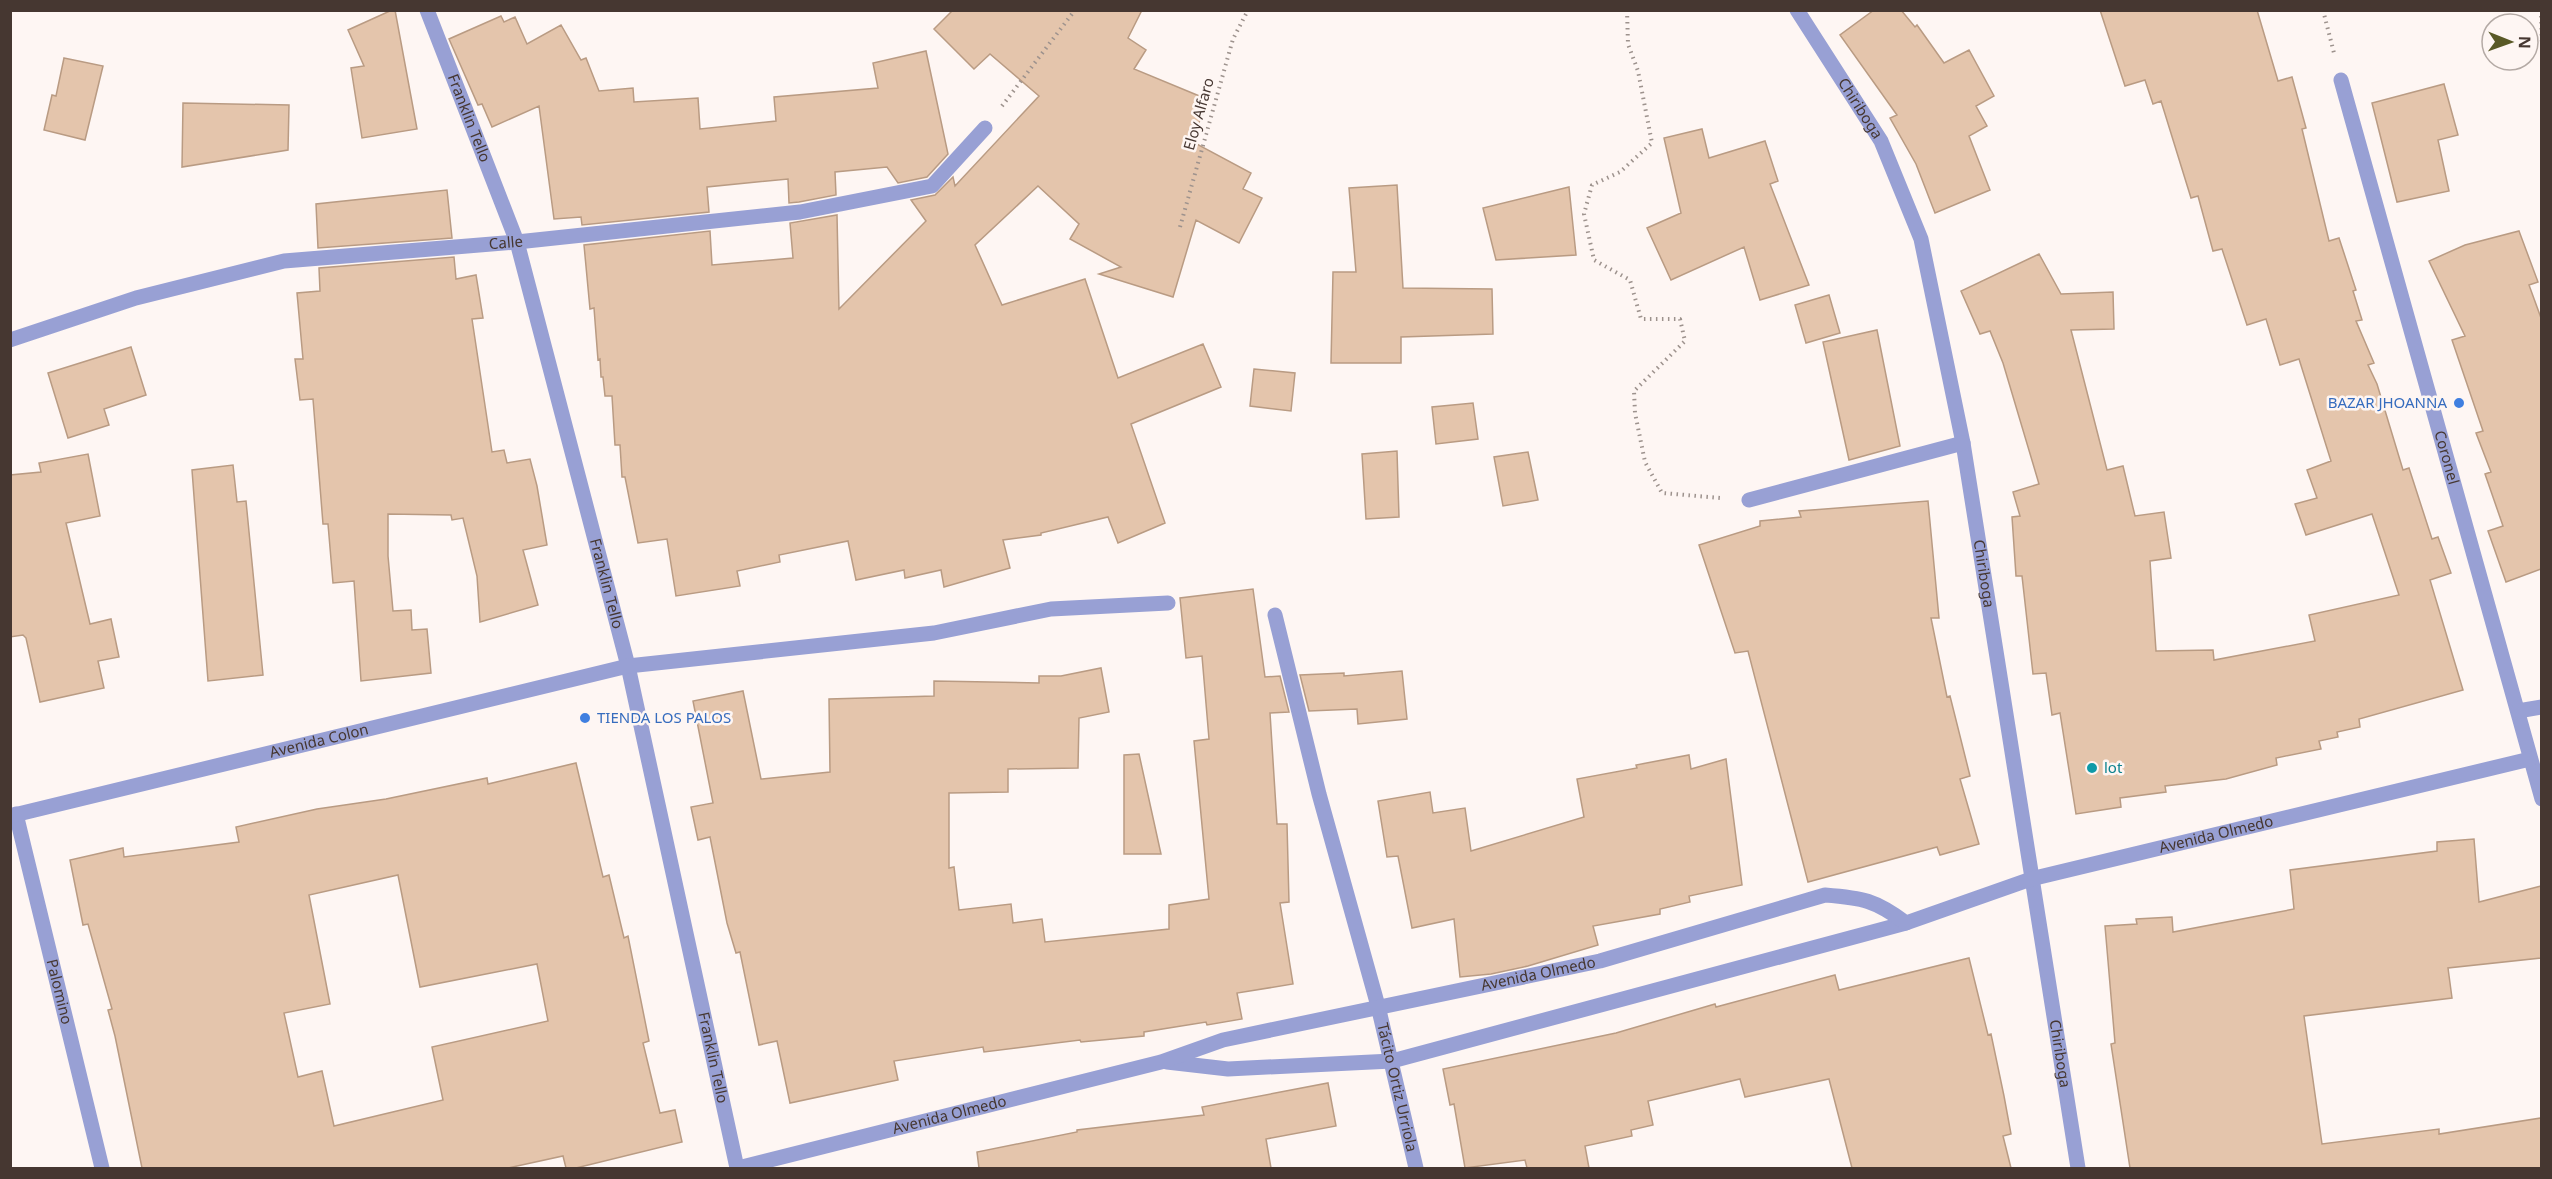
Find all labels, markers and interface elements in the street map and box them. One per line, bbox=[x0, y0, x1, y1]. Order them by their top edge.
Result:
north arrow bbox=[2480, 12, 2540, 72]
text: N bbox=[2514, 36, 2536, 49]
street label: Franklin Tello bbox=[444, 71, 496, 165]
street label: Chiriboga bbox=[1834, 74, 1888, 142]
street label: Eloy Alfaro bbox=[1178, 75, 1218, 152]
street label: Calle bbox=[488, 230, 524, 253]
place label: BAZAR JHOANNA bbox=[2328, 392, 2447, 412]
marker: BAZAR JHOANNA bbox=[2452, 396, 2466, 410]
street label: Coronel bbox=[2430, 428, 2465, 487]
street label: Franklin Tello bbox=[586, 536, 629, 631]
street label: Chiriboga bbox=[1969, 538, 2000, 609]
place label: TIENDA LOS PALOS bbox=[597, 707, 731, 727]
marker: TIENDA LOS PALOS bbox=[578, 711, 592, 725]
street label: Avenida Colon bbox=[267, 718, 370, 762]
place label: lot bbox=[2104, 757, 2123, 777]
marker: lot bbox=[2085, 761, 2099, 775]
street label: Avenida Olmedo bbox=[2157, 810, 2275, 857]
street label: Avenida Olmedo bbox=[1479, 951, 1597, 995]
street label: Palomino bbox=[43, 957, 78, 1026]
street label: Franklin Tello bbox=[694, 1010, 734, 1105]
street label: Chiriboga bbox=[2046, 1018, 2076, 1089]
street label: Tácito Ortiz Urriola bbox=[1373, 1021, 1423, 1154]
street label: Avenida Olmedo bbox=[890, 1090, 1008, 1138]

